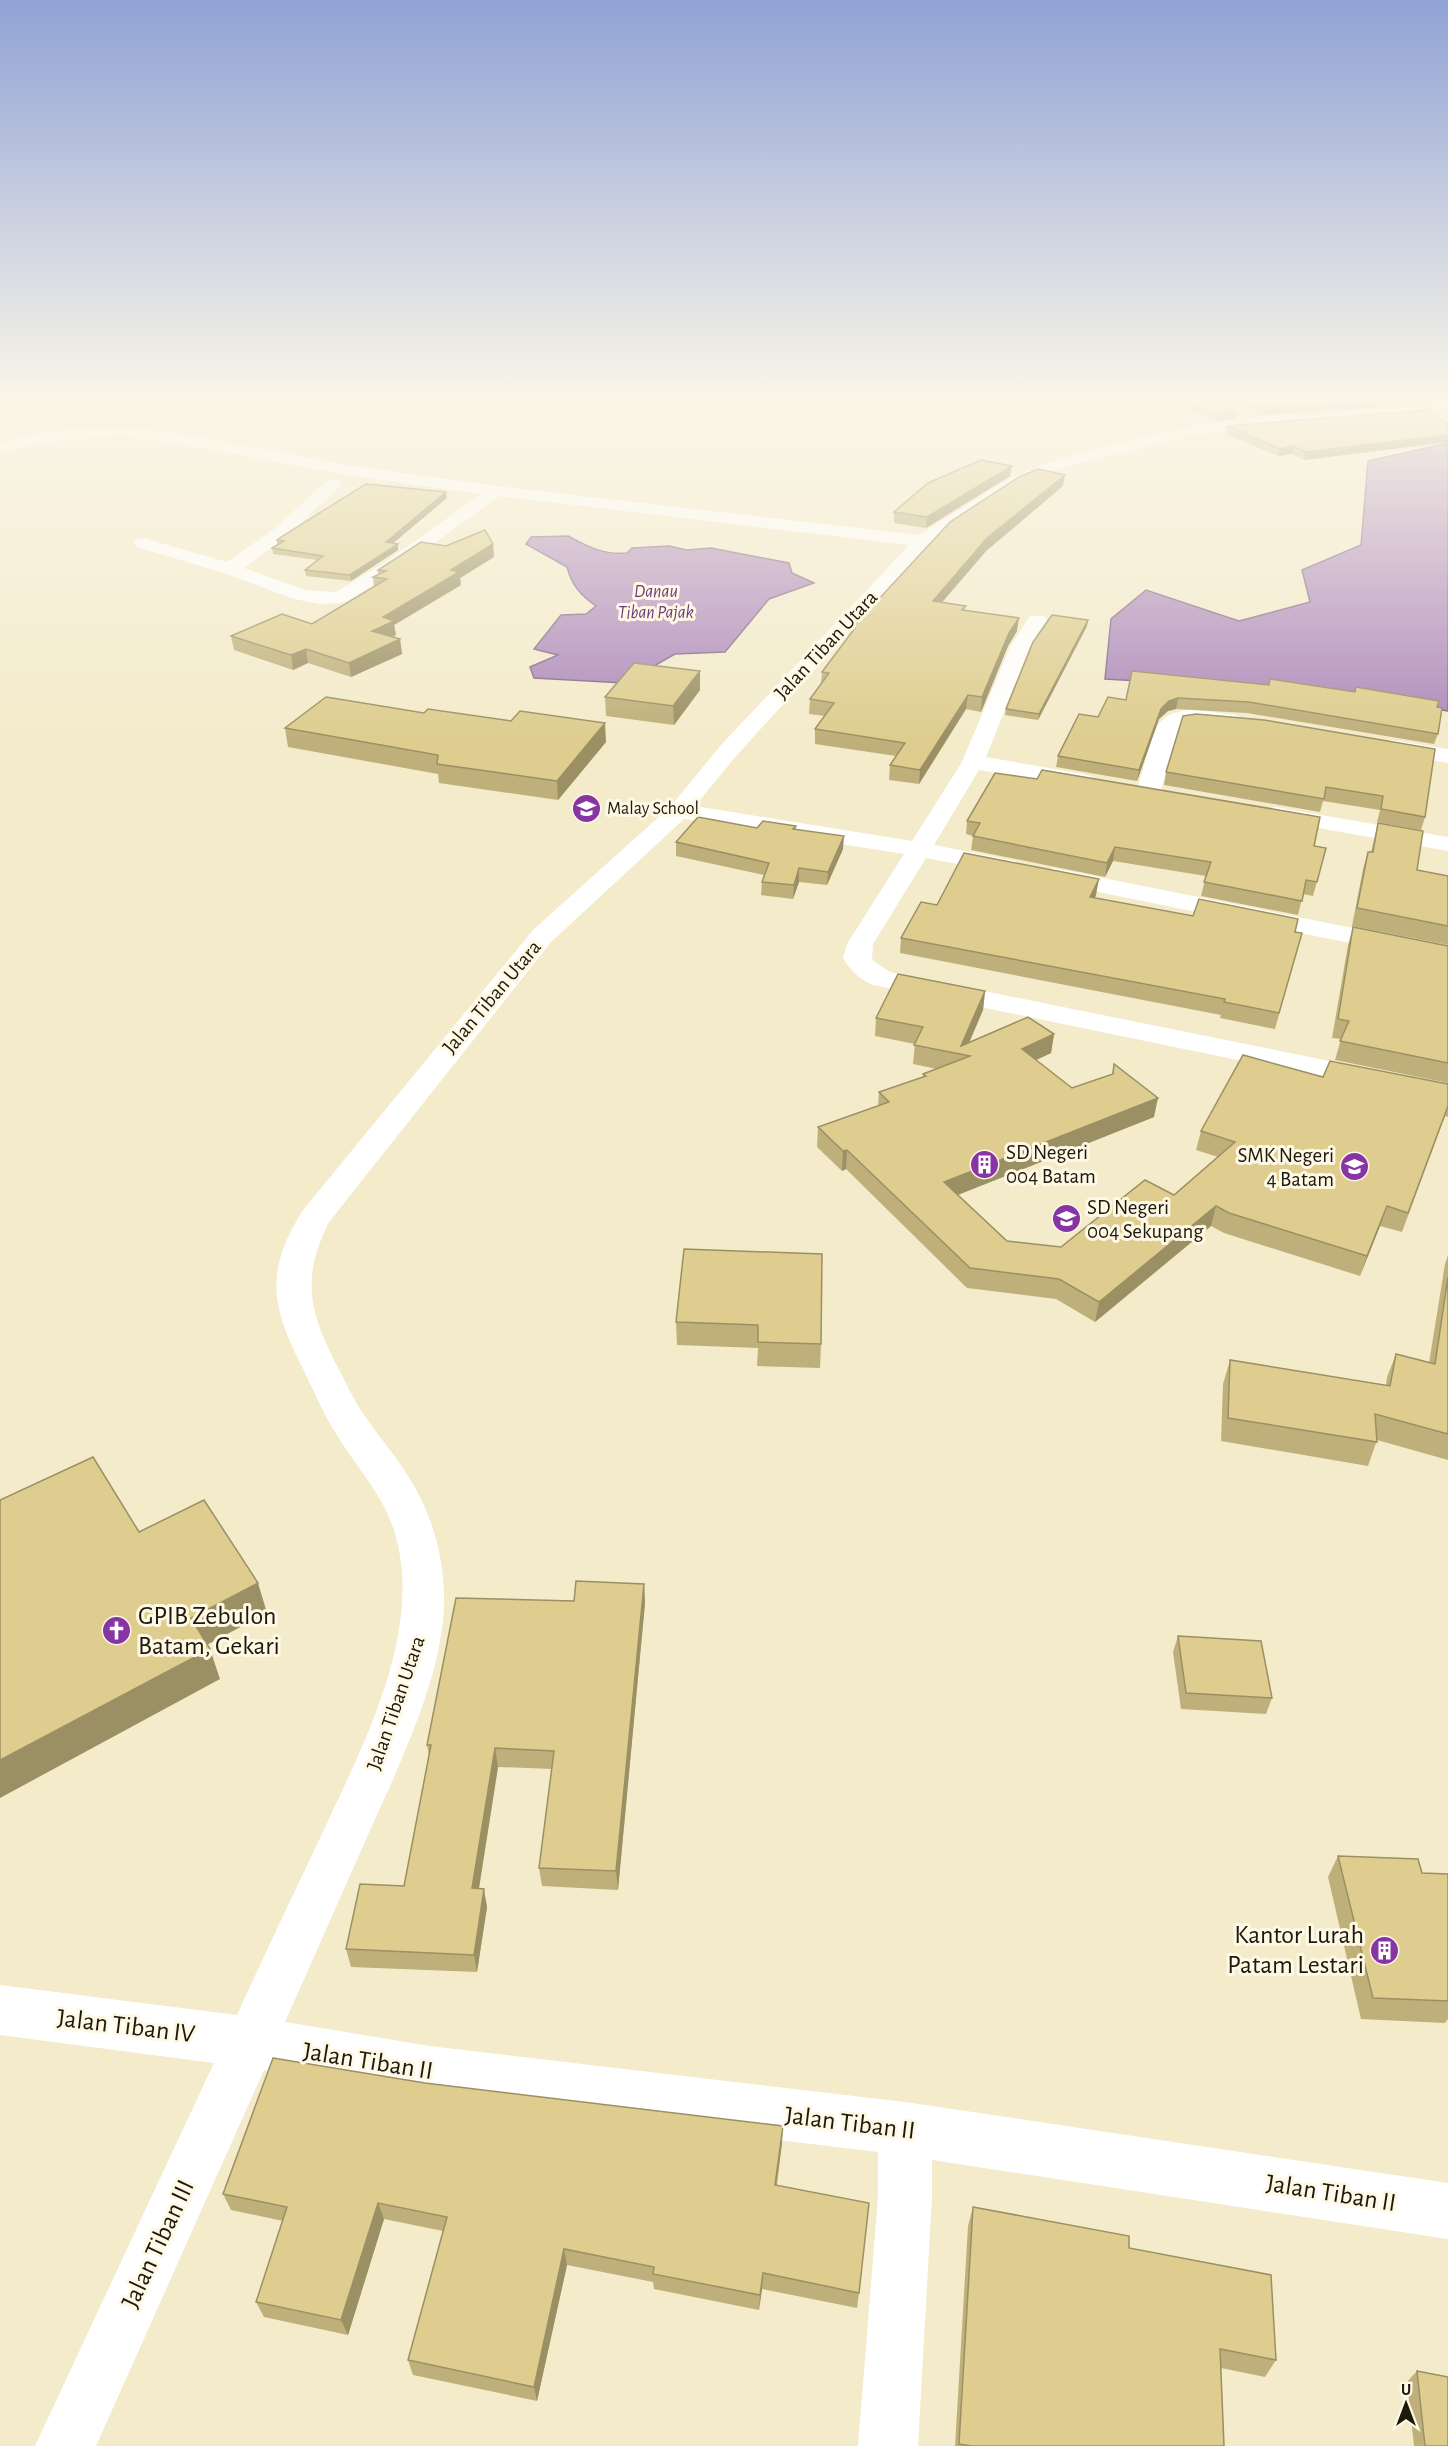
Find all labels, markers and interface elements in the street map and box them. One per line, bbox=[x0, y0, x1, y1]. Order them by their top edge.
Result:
water label: Danau Tiban Pajak bbox=[618, 583, 694, 622]
street label: Jalan Tiban Utara bbox=[770, 586, 882, 703]
school or university icon: Malay School bbox=[570, 793, 602, 825]
place label: Malay School bbox=[607, 800, 699, 818]
street label: Jalan Tiban Utara bbox=[439, 936, 545, 1058]
place label: SD Negeri 004 Batam bbox=[1006, 1142, 1096, 1187]
place label: SMK Negeri 4 Batam bbox=[1237, 1145, 1334, 1190]
building icon: SD Negeri 004 Batam bbox=[969, 1148, 1001, 1180]
school or university icon: SMK Negeri 4 Batam bbox=[1339, 1151, 1371, 1183]
place label: SD Negeri 004 Sekupang bbox=[1087, 1197, 1204, 1242]
school or university icon: SD Negeri 004 Sekupang bbox=[1050, 1203, 1082, 1235]
place label: GPIB Zebulon Batam, Gekari bbox=[138, 1603, 280, 1659]
church icon: GPIB Zebulon Batam, Gekari bbox=[101, 1615, 133, 1647]
street label: Jalan Tiban Utara bbox=[363, 1633, 429, 1773]
place label: Kantor Lurah Patam Lestari bbox=[1227, 1922, 1364, 1978]
building icon: Kantor Lurah Patam Lestari bbox=[1369, 1934, 1401, 1966]
street label: Jalan Tiban IV bbox=[56, 2005, 197, 2047]
street label: Jalan Tiban II bbox=[301, 2038, 435, 2084]
street label: Jalan Tiban II bbox=[783, 2102, 917, 2144]
street label: Jalan Tiban II bbox=[1264, 2170, 1398, 2216]
street label: Jalan Tiban III bbox=[117, 2176, 199, 2312]
north arrow bbox=[1376, 2374, 1436, 2434]
text: U bbox=[1401, 2382, 1411, 2398]

